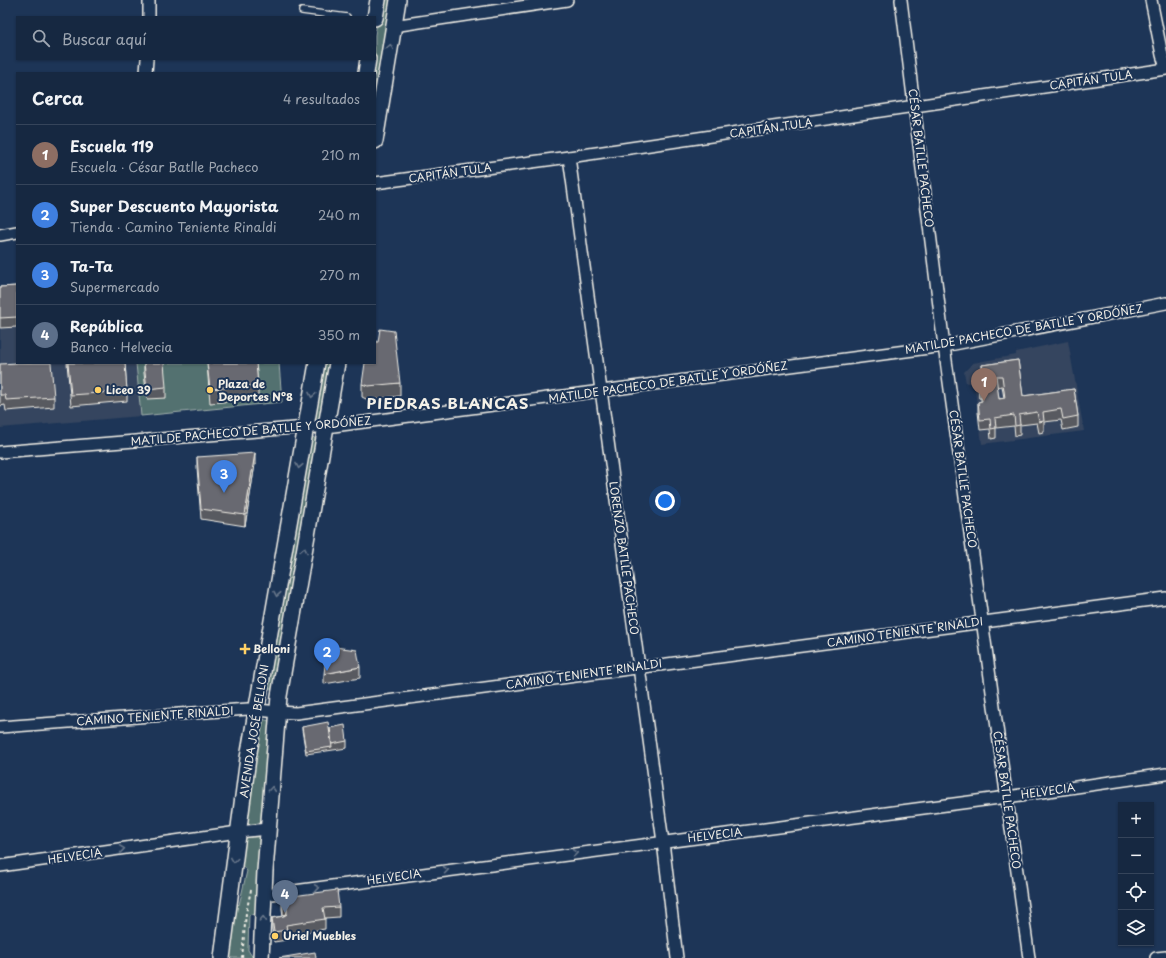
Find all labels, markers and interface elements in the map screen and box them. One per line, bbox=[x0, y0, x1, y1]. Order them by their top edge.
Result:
search box bbox=[16, 16, 376, 60]
icon: search bbox=[30, 27, 52, 49]
text: Buscar aquí bbox=[62, 27, 146, 50]
one-way arrow bbox=[385, 44, 394, 50]
street label: CAPITÁN TULA bbox=[1048, 65, 1134, 94]
text: Cerca bbox=[32, 85, 83, 111]
street label: CÉSAR BATLLE PACHECO bbox=[905, 88, 938, 228]
text: 4 resultados bbox=[283, 89, 360, 108]
street label: CAPITÁN TULA bbox=[728, 113, 814, 142]
text: Escuela 119 bbox=[70, 134, 154, 157]
text: 1 bbox=[42, 145, 48, 164]
text: 210 m bbox=[321, 145, 360, 164]
text: Escuela · César Batlle Pacheco bbox=[70, 157, 258, 176]
street label: CAPITÁN TULA bbox=[407, 158, 493, 187]
text: Super Descuento Mayorista bbox=[70, 194, 278, 217]
text: 2 bbox=[40, 205, 50, 224]
text: 240 m bbox=[318, 205, 360, 224]
text: Tienda · Camino Teniente Rinaldi bbox=[70, 217, 276, 236]
text: Ta-Ta bbox=[70, 254, 113, 277]
text: 3 bbox=[41, 265, 49, 284]
text: 270 m bbox=[319, 265, 360, 284]
text: Supermercado bbox=[70, 277, 160, 296]
street label: MATILDE PACHECO DE BATLLE Y ORDÓÑEZ bbox=[904, 299, 1144, 358]
text: República bbox=[70, 314, 143, 337]
text: 4 bbox=[41, 325, 49, 344]
text: 350 m bbox=[318, 325, 360, 344]
text: Banco · Helvecia bbox=[70, 337, 173, 356]
street label: MATILDE PACHECO DE BATLLE Y ORDÓÑEZ bbox=[547, 356, 789, 407]
pin: 1 bbox=[971, 368, 997, 401]
place label: Plaza de Deportes N°8 bbox=[218, 375, 293, 405]
place label: Liceo 39 bbox=[106, 381, 151, 398]
marker: Liceo 39 bbox=[93, 385, 103, 395]
marker: Plaza de Deportes N°8 bbox=[205, 385, 215, 395]
district label: PIEDRAS BLANCAS bbox=[367, 391, 529, 414]
one-way arrow bbox=[308, 392, 317, 398]
street label: CÉSAR BATLLE PACHECO bbox=[945, 409, 982, 549]
street label: MATILDE PACHECO DE BATLLE Y ORDÓÑEZ bbox=[130, 412, 372, 449]
pin: 3 bbox=[211, 460, 237, 493]
one-way arrow bbox=[296, 463, 304, 469]
street label: LORENZO BATLLE PACHECO bbox=[605, 480, 644, 636]
your location bbox=[655, 491, 675, 511]
one-way arrow bbox=[300, 547, 308, 553]
one-way arrow bbox=[273, 591, 282, 597]
street label: CAMINO TENIENTE RINALDI bbox=[826, 612, 984, 651]
pin: 2 bbox=[314, 638, 340, 671]
place label: Belloni bbox=[253, 640, 291, 657]
marker: Belloni bbox=[240, 644, 250, 654]
street label: CAMINO TENIENTE RINALDI bbox=[505, 654, 663, 693]
street label: AVENIDA JOSÉ BELLONI bbox=[235, 663, 272, 799]
street label: CAMINO TENIENTE RINALDI bbox=[76, 702, 234, 729]
street label: CÉSAR BATLLE PACHECO bbox=[989, 730, 1026, 870]
street label: HELVECIA bbox=[1020, 778, 1077, 803]
one-way arrow bbox=[267, 786, 276, 792]
map controls bbox=[1118, 802, 1154, 946]
button: + bbox=[1118, 802, 1154, 838]
street label: HELVECIA bbox=[687, 823, 744, 846]
button: − bbox=[1118, 838, 1154, 874]
street label: HELVECIA bbox=[47, 843, 104, 868]
one-way arrow bbox=[119, 845, 125, 854]
one-way arrow bbox=[571, 849, 578, 858]
one-way arrow bbox=[230, 857, 239, 863]
street label: HELVECIA bbox=[366, 864, 423, 889]
one-way arrow bbox=[443, 866, 449, 875]
button: locate bbox=[1118, 874, 1154, 910]
pin: 4 bbox=[272, 880, 298, 913]
one-way arrow bbox=[314, 884, 320, 893]
button: layers bbox=[1118, 910, 1154, 946]
one-way arrow bbox=[259, 916, 267, 922]
place label: Uriel Muebles bbox=[283, 927, 356, 944]
marker: Uriel Muebles bbox=[270, 931, 280, 941]

